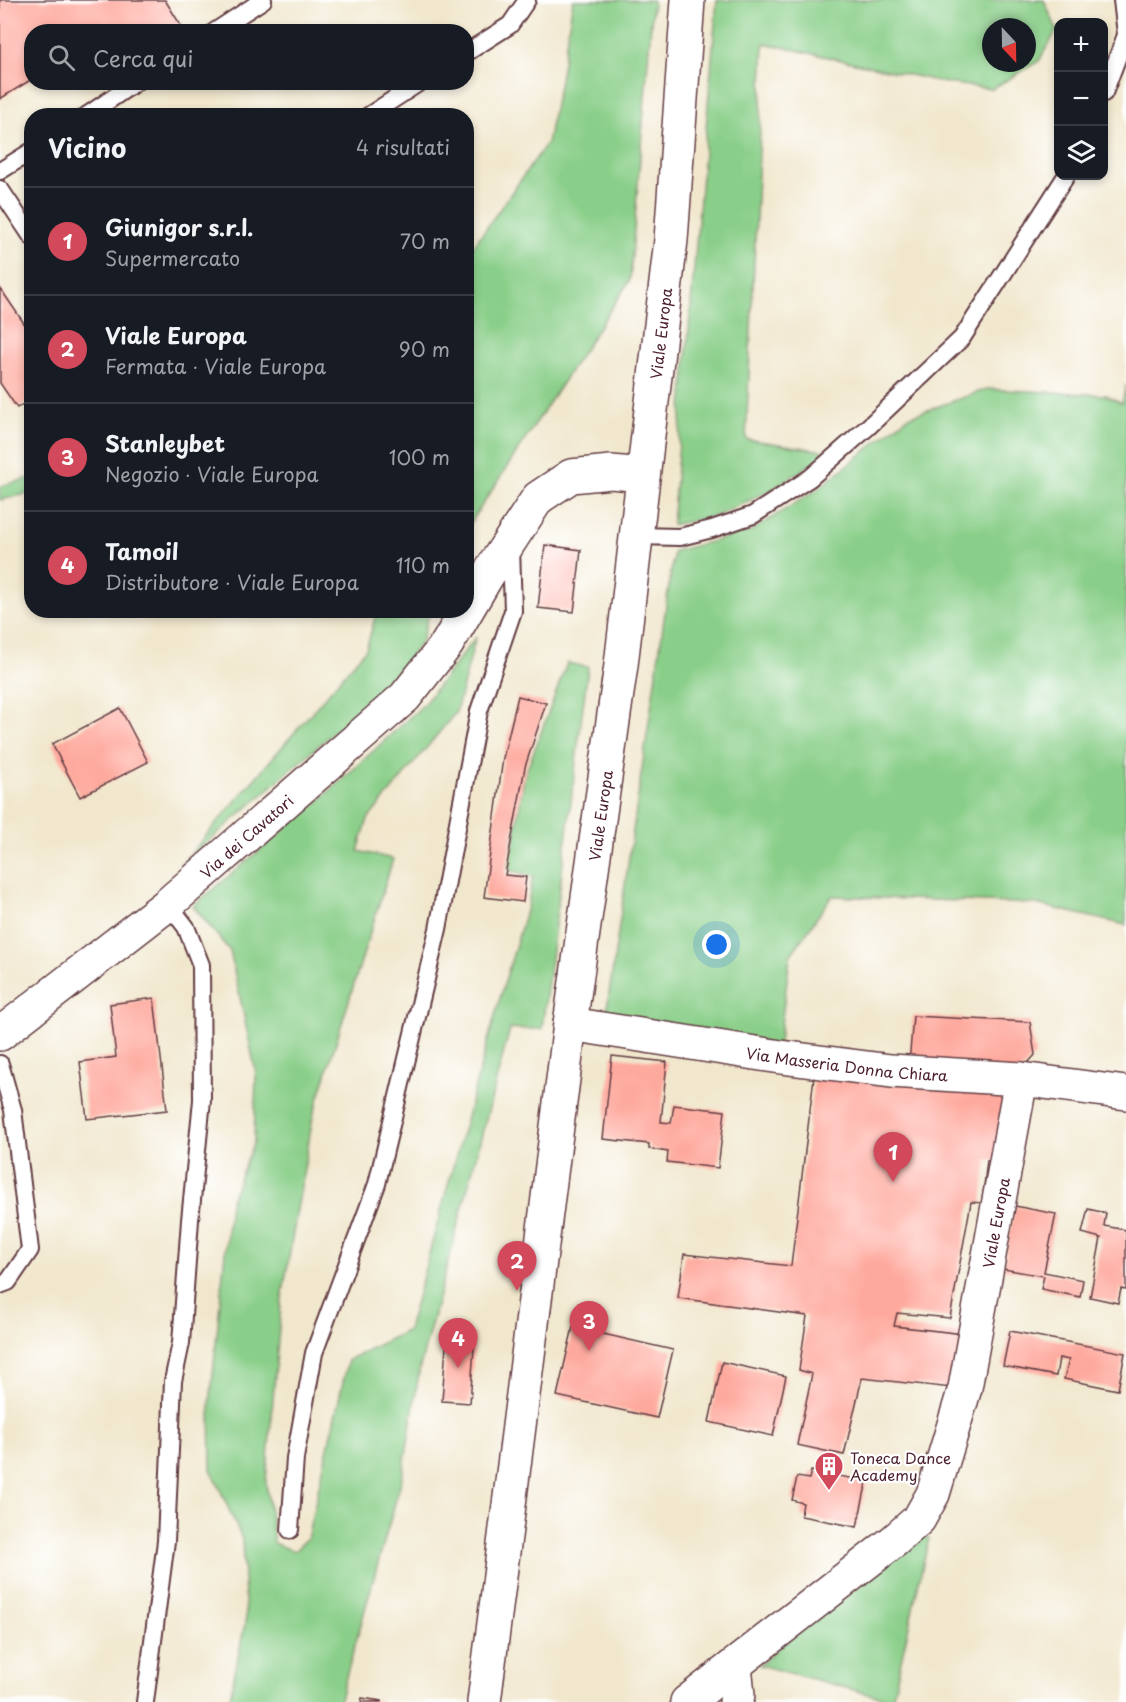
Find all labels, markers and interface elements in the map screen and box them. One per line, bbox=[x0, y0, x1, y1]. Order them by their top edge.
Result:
north arrow bbox=[982, 18, 1036, 72]
map controls bbox=[1054, 18, 1108, 180]
button: + bbox=[1054, 18, 1108, 72]
search box bbox=[24, 24, 474, 90]
icon: search bbox=[45, 41, 78, 74]
text: Cerca qui bbox=[93, 41, 193, 74]
button: − bbox=[1054, 72, 1108, 126]
button: layers bbox=[1054, 126, 1108, 180]
text: Vicino bbox=[48, 128, 126, 167]
text: 4 risultati bbox=[356, 132, 450, 162]
text: Giunigor s.r.l. bbox=[105, 210, 253, 243]
text: 1 bbox=[63, 226, 72, 256]
text: 70 m bbox=[400, 226, 450, 256]
text: Supermercato bbox=[105, 243, 240, 273]
street label: Viale Europa bbox=[643, 286, 677, 380]
text: Viale Europa bbox=[105, 318, 247, 351]
text: 2 bbox=[60, 334, 75, 364]
text: 90 m bbox=[399, 334, 450, 364]
text: Fermata · Viale Europa bbox=[105, 351, 326, 381]
text: Stanleybet bbox=[105, 426, 225, 459]
text: 3 bbox=[61, 442, 74, 472]
text: 100 m bbox=[389, 442, 450, 472]
text: Negozio · Viale Europa bbox=[105, 459, 319, 489]
text: Tamoil bbox=[105, 534, 179, 567]
text: 4 bbox=[61, 550, 74, 580]
text: 110 m bbox=[396, 550, 450, 580]
text: Distributore · Viale Europa bbox=[105, 567, 359, 597]
street label: Viale Europa bbox=[582, 768, 618, 862]
street label: Via dei Cavatori bbox=[194, 789, 298, 883]
your location bbox=[702, 930, 731, 959]
street label: Via Masseria Donna Chiara bbox=[745, 1040, 949, 1086]
pin: 1 bbox=[874, 1132, 912, 1182]
street label: Viale Europa bbox=[975, 1175, 1015, 1270]
pin: 2 bbox=[498, 1242, 536, 1291]
pin: 3 bbox=[570, 1302, 608, 1351]
pin: 4 bbox=[438, 1318, 478, 1368]
place label: Toneca Dance Academy bbox=[850, 1446, 951, 1486]
building icon: Toneca Dance Academy bbox=[813, 1450, 845, 1492]

